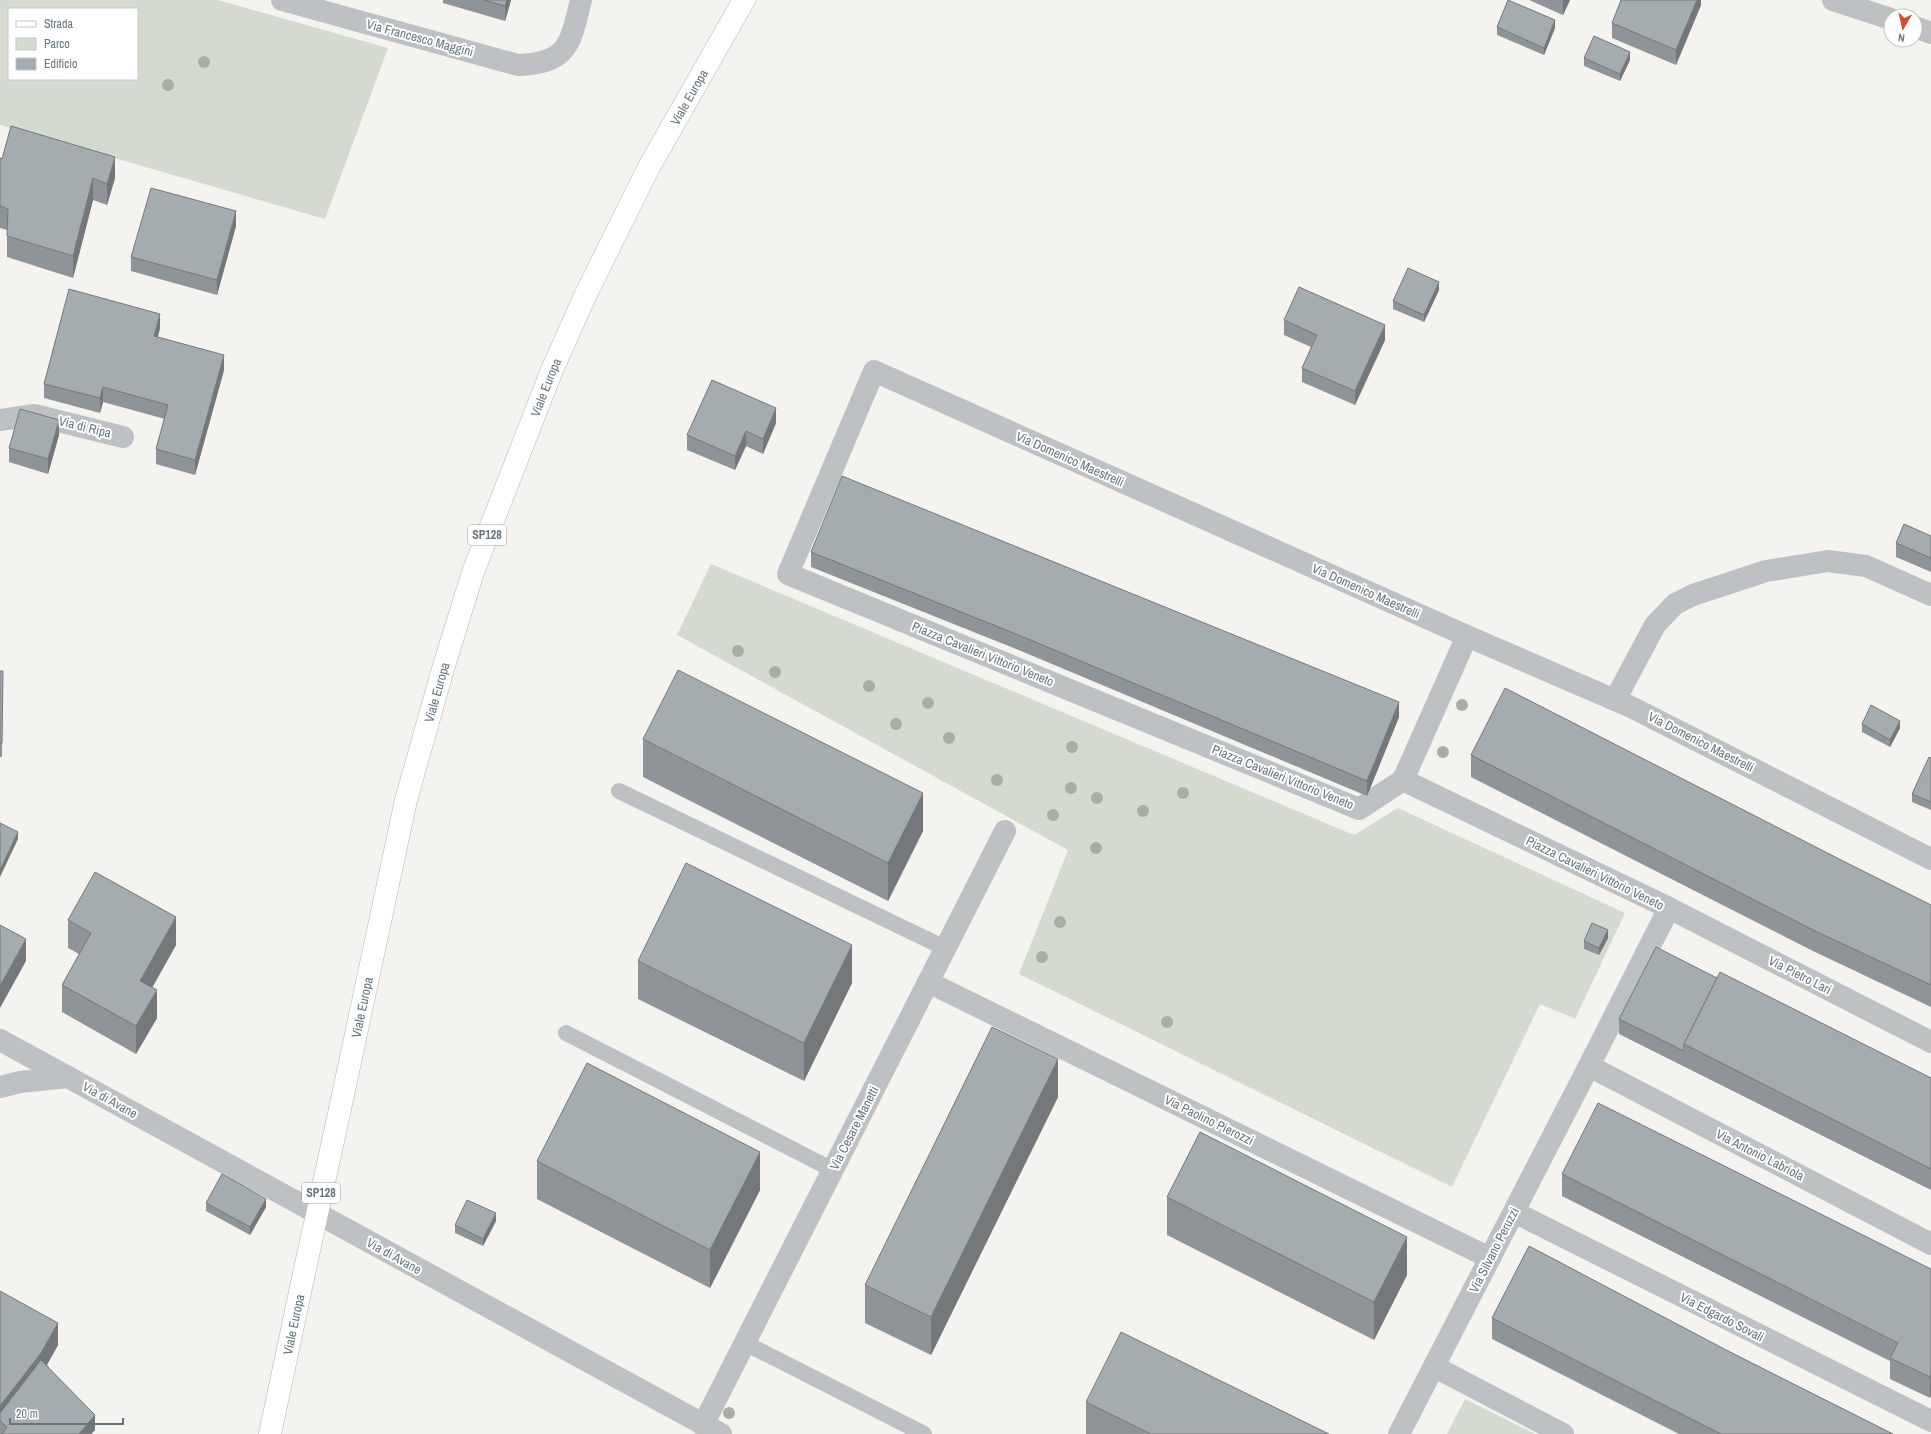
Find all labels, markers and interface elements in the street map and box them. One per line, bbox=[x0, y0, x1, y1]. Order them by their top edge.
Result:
legend bbox=[8, 8, 138, 80]
north arrow bbox=[1883, 8, 1923, 48]
text: Strada bbox=[44, 16, 74, 32]
street label: Via Francesco Maggini bbox=[365, 16, 475, 60]
text: N bbox=[1897, 30, 1906, 45]
text: Parco bbox=[44, 36, 70, 52]
text: Edificio bbox=[44, 56, 77, 72]
street label: Viale Europa bbox=[666, 66, 711, 128]
street label: Viale Europa bbox=[526, 355, 565, 419]
street label: Via di Ripa bbox=[57, 412, 113, 442]
street label: Via Domenico Maestrelli bbox=[1013, 428, 1127, 490]
road number: SP128 bbox=[468, 525, 506, 545]
street label: Via Domenico Maestrelli bbox=[1309, 560, 1423, 622]
street label: Piazza Cavalieri Vittorio Veneto bbox=[910, 618, 1056, 690]
street label: Viale Europa bbox=[420, 660, 453, 724]
street label: Via Domenico Maestrelli bbox=[1645, 708, 1757, 776]
street label: Piazza Cavalieri Vittorio Veneto bbox=[1210, 741, 1356, 813]
street label: Piazza Cavalieri Vittorio Veneto bbox=[1523, 832, 1667, 914]
street label: Via Pietro Lari bbox=[1766, 952, 1834, 998]
street label: Viale Europa bbox=[347, 975, 376, 1039]
street label: Via di Avane bbox=[80, 1078, 140, 1122]
street label: Via Cesare Manetti bbox=[826, 1083, 882, 1173]
street label: Via Paolino Pierozzi bbox=[1162, 1091, 1256, 1149]
street label: Via Antonio Labriola bbox=[1713, 1126, 1807, 1184]
road number: SP128 bbox=[302, 1183, 340, 1203]
street label: Via Silvano Peruzzi bbox=[1465, 1204, 1523, 1295]
street label: Via di Avane bbox=[364, 1234, 424, 1278]
street label: Via Edgardo Sovali bbox=[1677, 1289, 1767, 1345]
street label: Viale Europa bbox=[278, 1292, 308, 1356]
scale bar bbox=[10, 1400, 123, 1426]
text: 20 m bbox=[16, 1406, 38, 1422]

